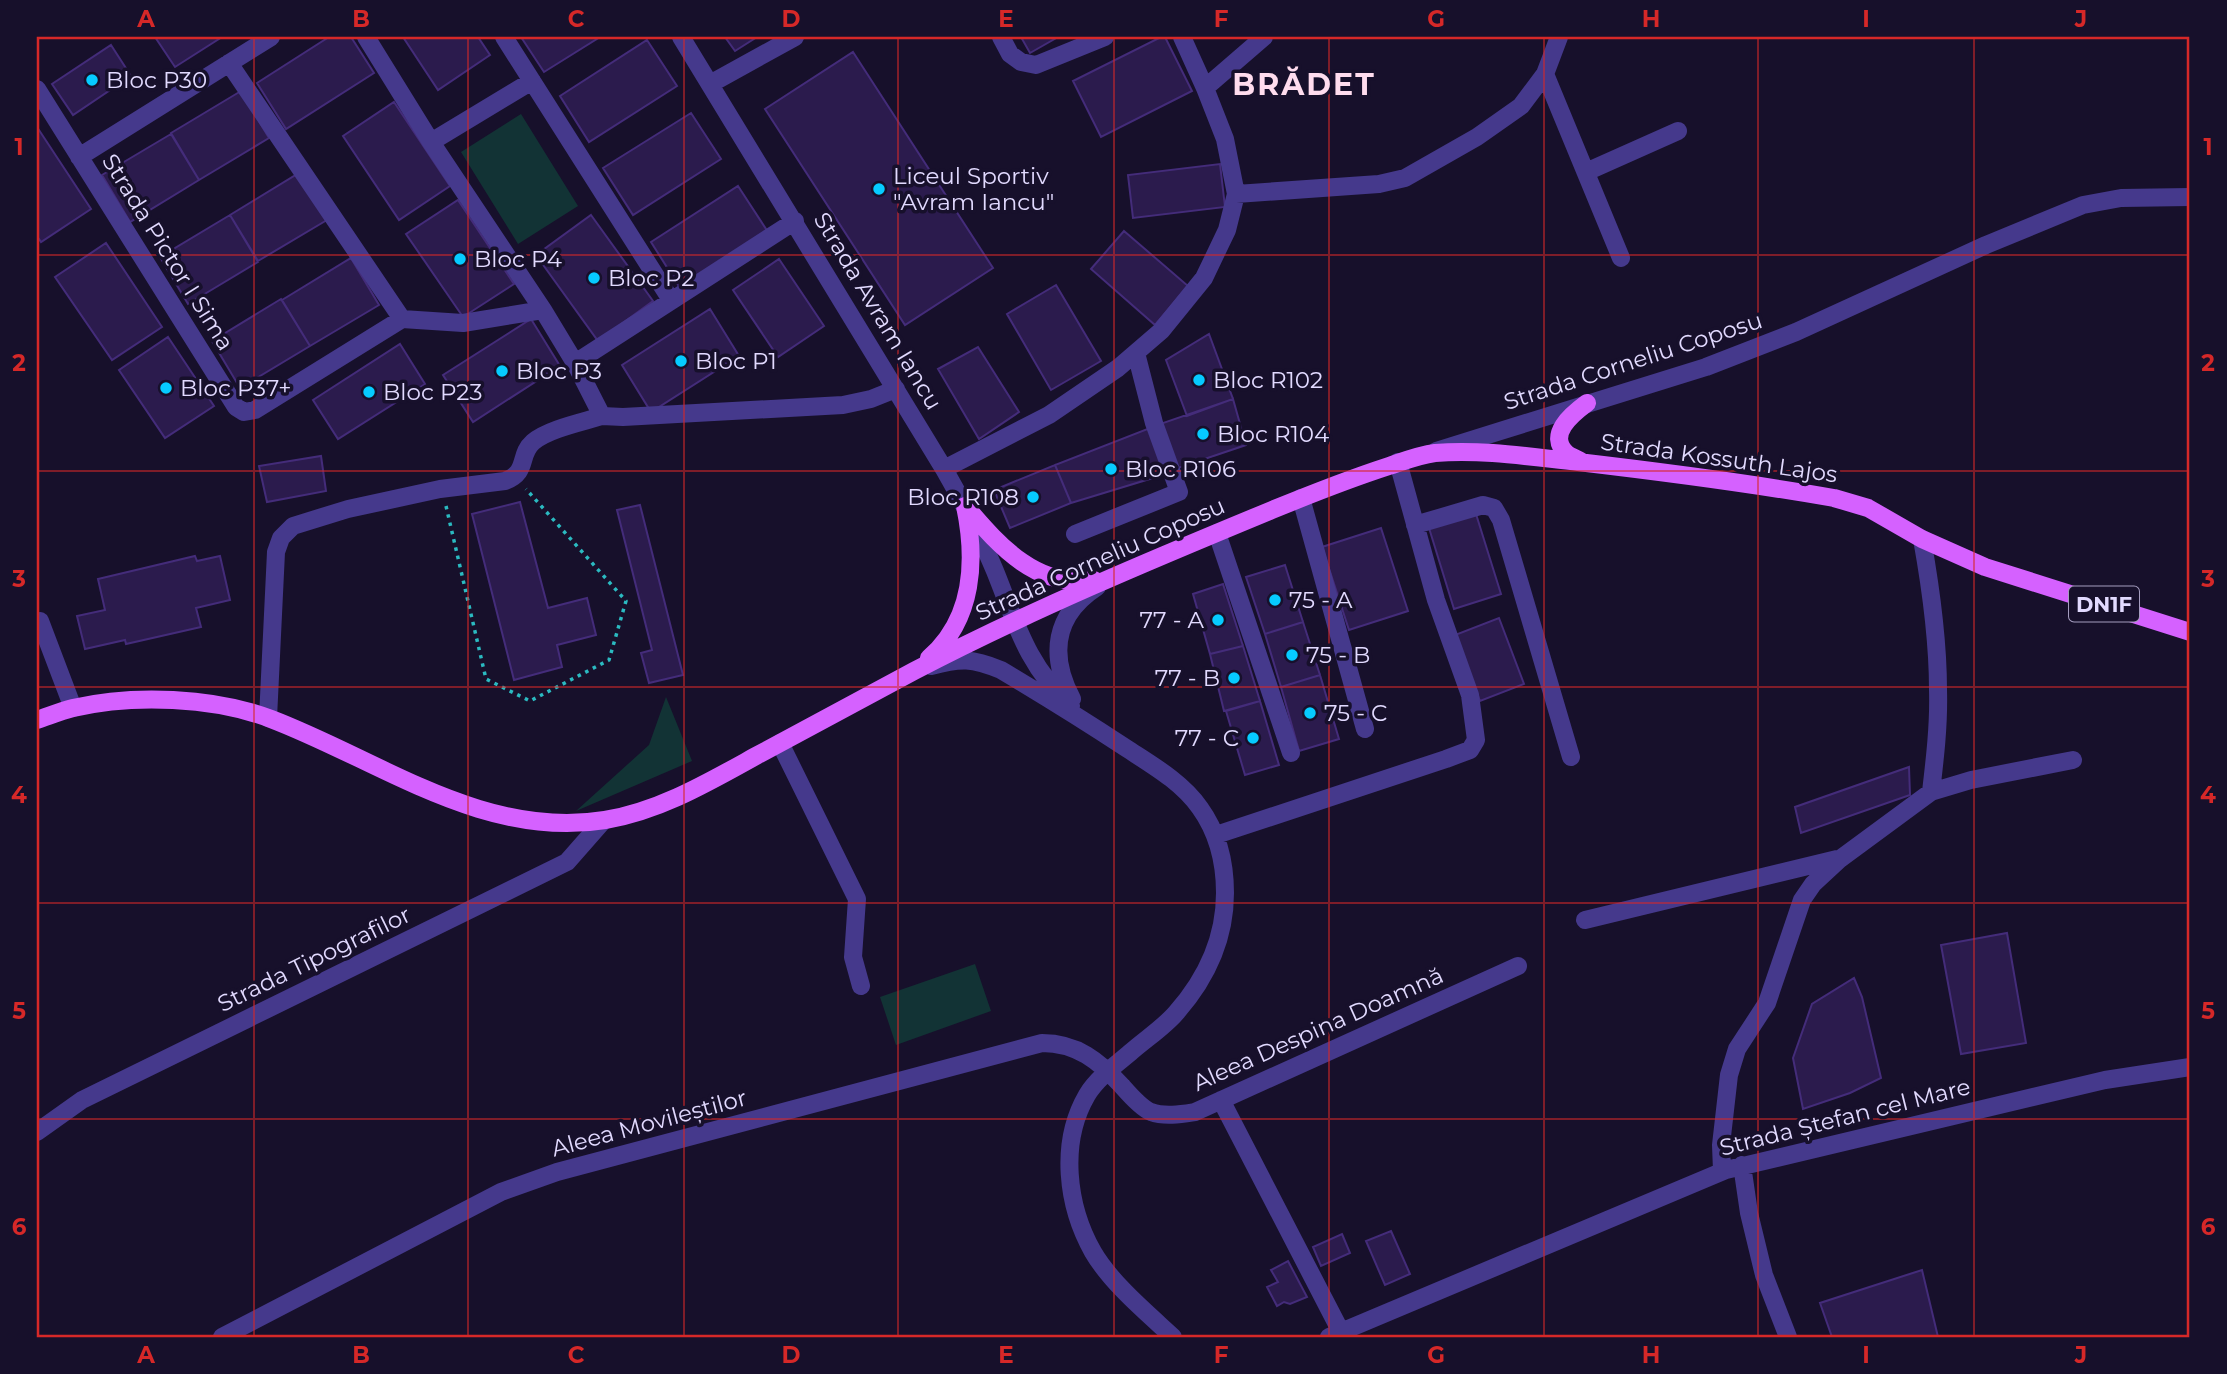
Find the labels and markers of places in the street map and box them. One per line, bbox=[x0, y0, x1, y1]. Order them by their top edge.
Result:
place label: Bloc P30 bbox=[106, 66, 207, 94]
marker: Bloc P30 bbox=[84, 72, 100, 88]
place label: Liceul Sportiv "Avram Iancu" bbox=[893, 162, 1054, 216]
marker: Liceul Sportiv "Avram Iancu" bbox=[871, 181, 887, 197]
place label: Bloc P4 bbox=[474, 245, 562, 273]
marker: Bloc P4 bbox=[452, 251, 468, 267]
place label: Bloc P2 bbox=[608, 264, 694, 292]
marker: Bloc P2 bbox=[586, 270, 602, 286]
place label: Bloc P1 bbox=[695, 347, 777, 375]
marker: Bloc P1 bbox=[673, 353, 689, 369]
place label: Bloc P3 bbox=[516, 357, 602, 385]
marker: Bloc P3 bbox=[494, 363, 510, 379]
place label: Bloc R102 bbox=[1213, 366, 1323, 394]
marker: Bloc R102 bbox=[1191, 372, 1207, 388]
place label: Bloc P37+ bbox=[180, 374, 291, 402]
place label: Bloc P23 bbox=[383, 378, 482, 406]
marker: Bloc P37+ bbox=[158, 380, 174, 396]
marker: Bloc P23 bbox=[361, 384, 377, 400]
place label: Bloc R104 bbox=[1217, 420, 1329, 448]
marker: Bloc R104 bbox=[1195, 426, 1211, 442]
place label: Bloc R106 bbox=[1125, 455, 1236, 483]
marker: Bloc R106 bbox=[1103, 461, 1119, 477]
place label: Bloc R108 bbox=[907, 483, 1019, 511]
marker: Bloc R108 bbox=[1025, 489, 1041, 505]
place label: 75 - A bbox=[1289, 586, 1353, 614]
marker: 75 - A bbox=[1267, 592, 1283, 608]
place label: 77 - A bbox=[1140, 606, 1204, 634]
marker: 77 - A bbox=[1210, 612, 1226, 628]
place label: 75 - B bbox=[1306, 641, 1370, 669]
marker: 75 - B bbox=[1284, 647, 1300, 663]
place label: 77 - B bbox=[1155, 664, 1220, 692]
marker: 77 - B bbox=[1226, 670, 1242, 686]
place label: 75 - C bbox=[1324, 699, 1387, 727]
marker: 75 - C bbox=[1302, 705, 1318, 721]
place label: 77 - C bbox=[1175, 724, 1239, 752]
marker: 77 - C bbox=[1245, 730, 1261, 746]

